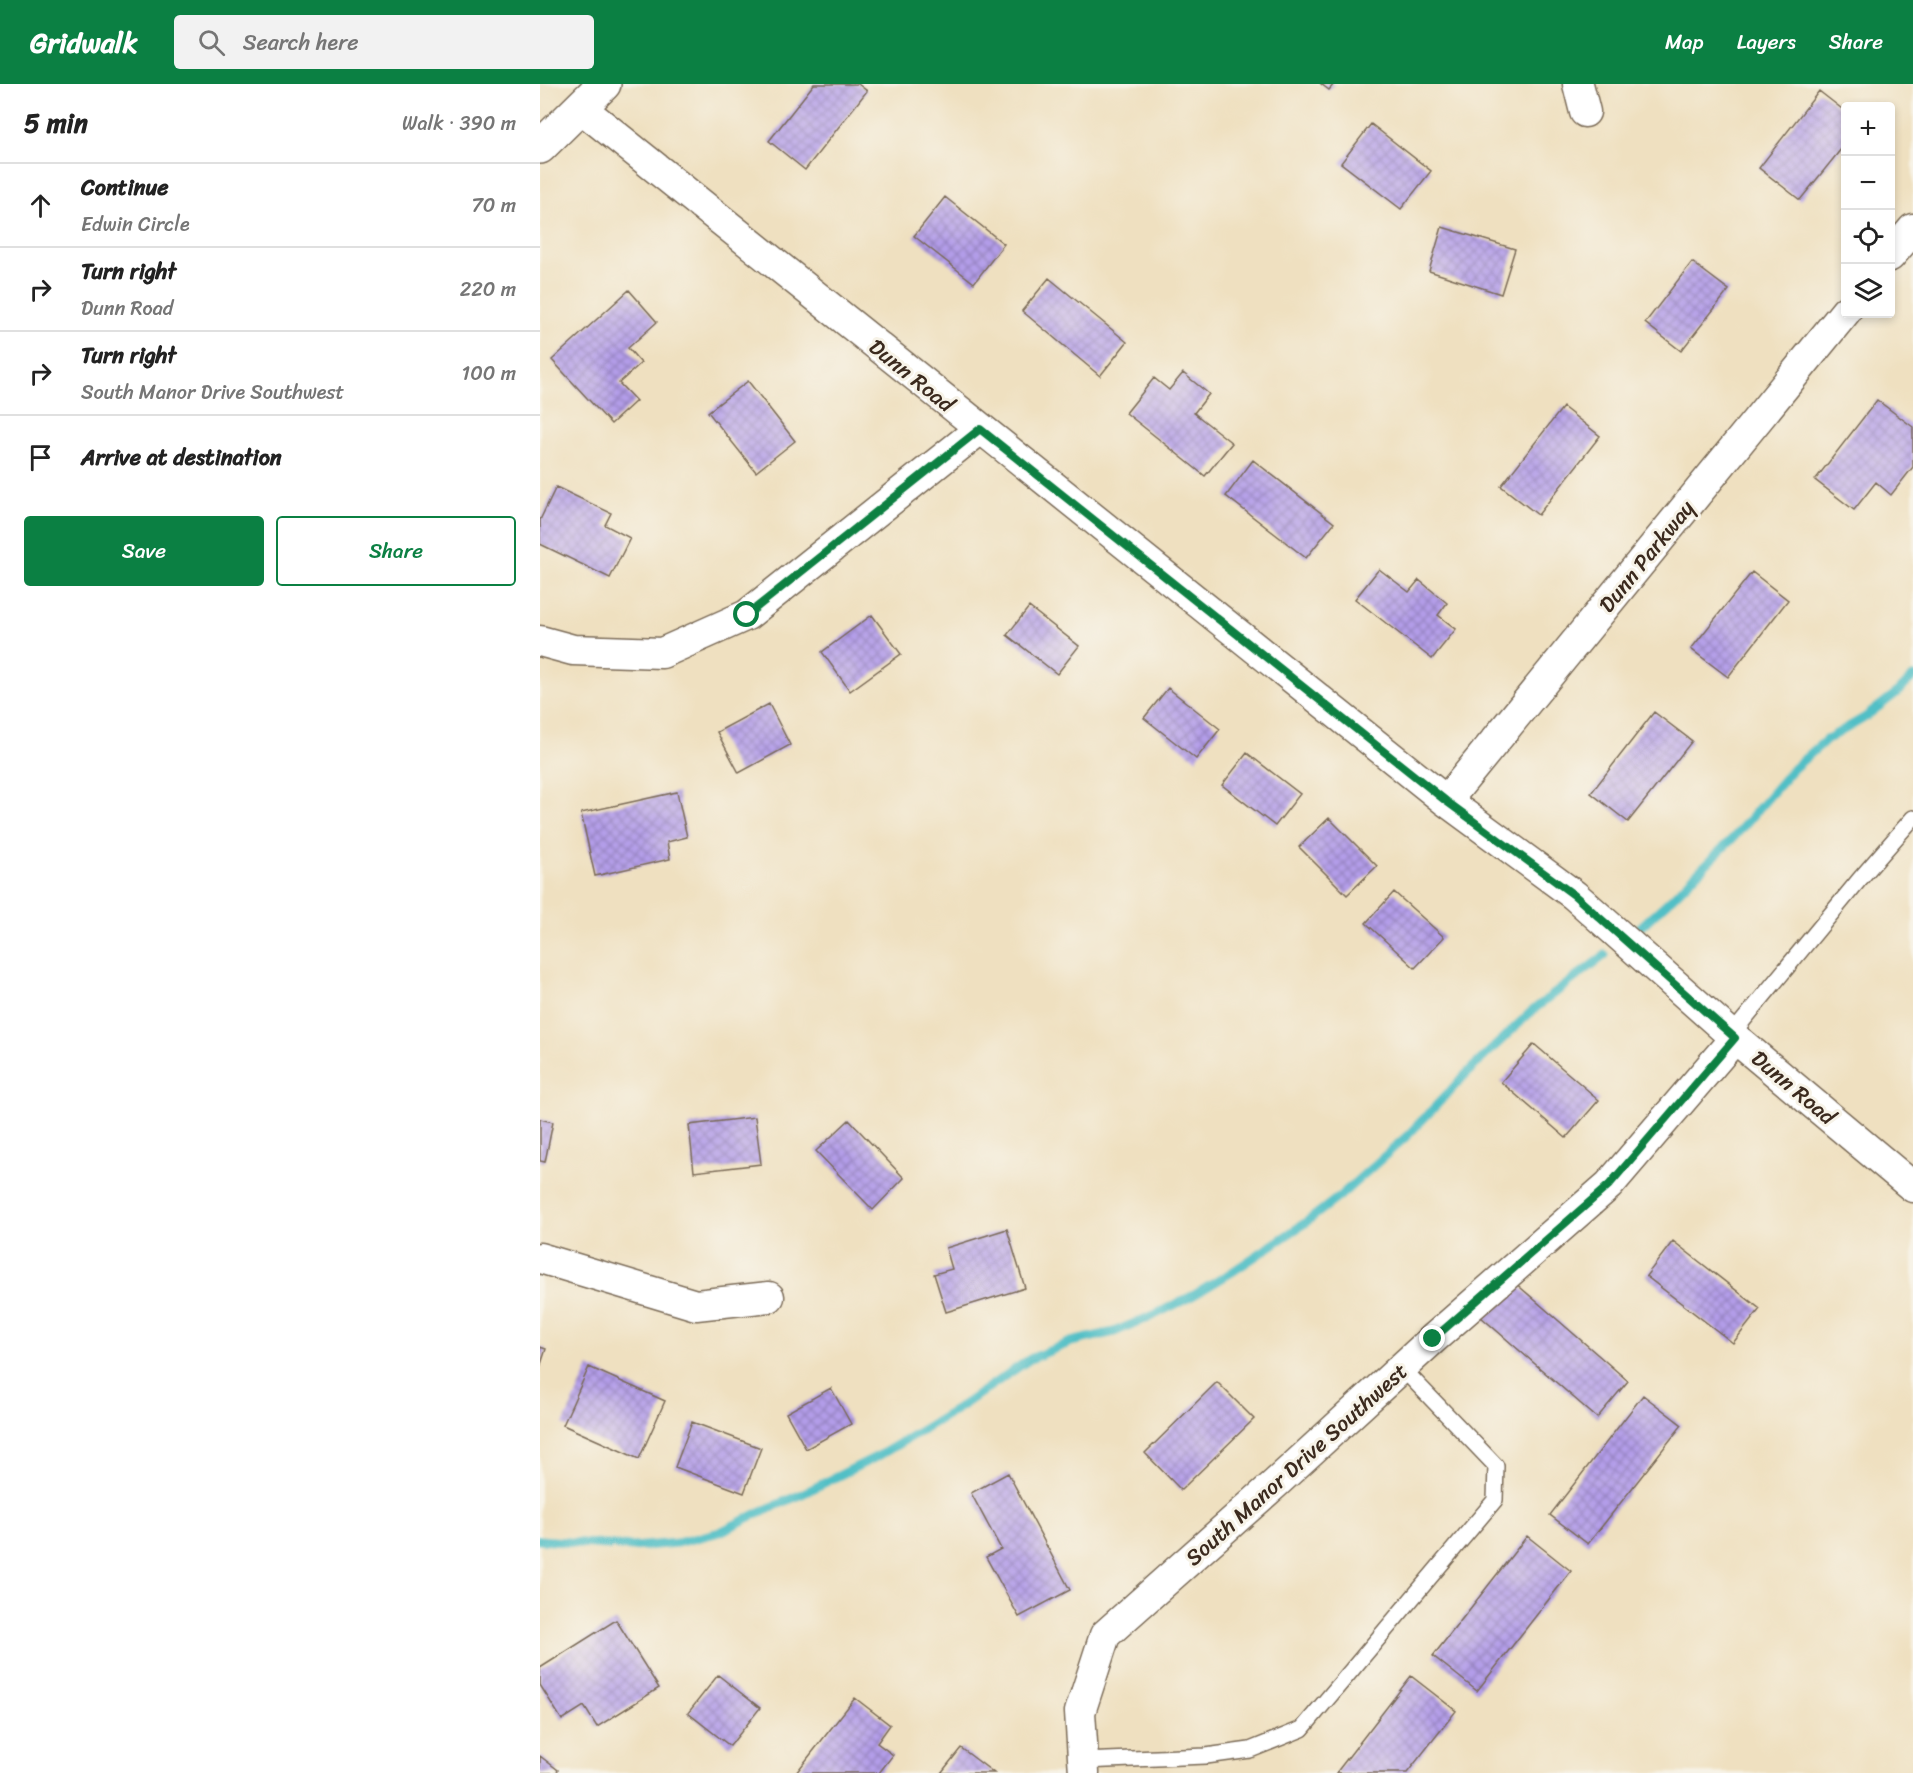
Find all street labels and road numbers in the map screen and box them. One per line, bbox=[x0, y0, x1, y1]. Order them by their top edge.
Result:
street label: Dunn Road bbox=[860, 328, 965, 423]
street label: Dunn Parkway bbox=[1588, 490, 1705, 622]
street label: Dunn Road bbox=[1742, 1040, 1846, 1136]
street label: South Manor Drive Southwest bbox=[1176, 1353, 1417, 1576]

